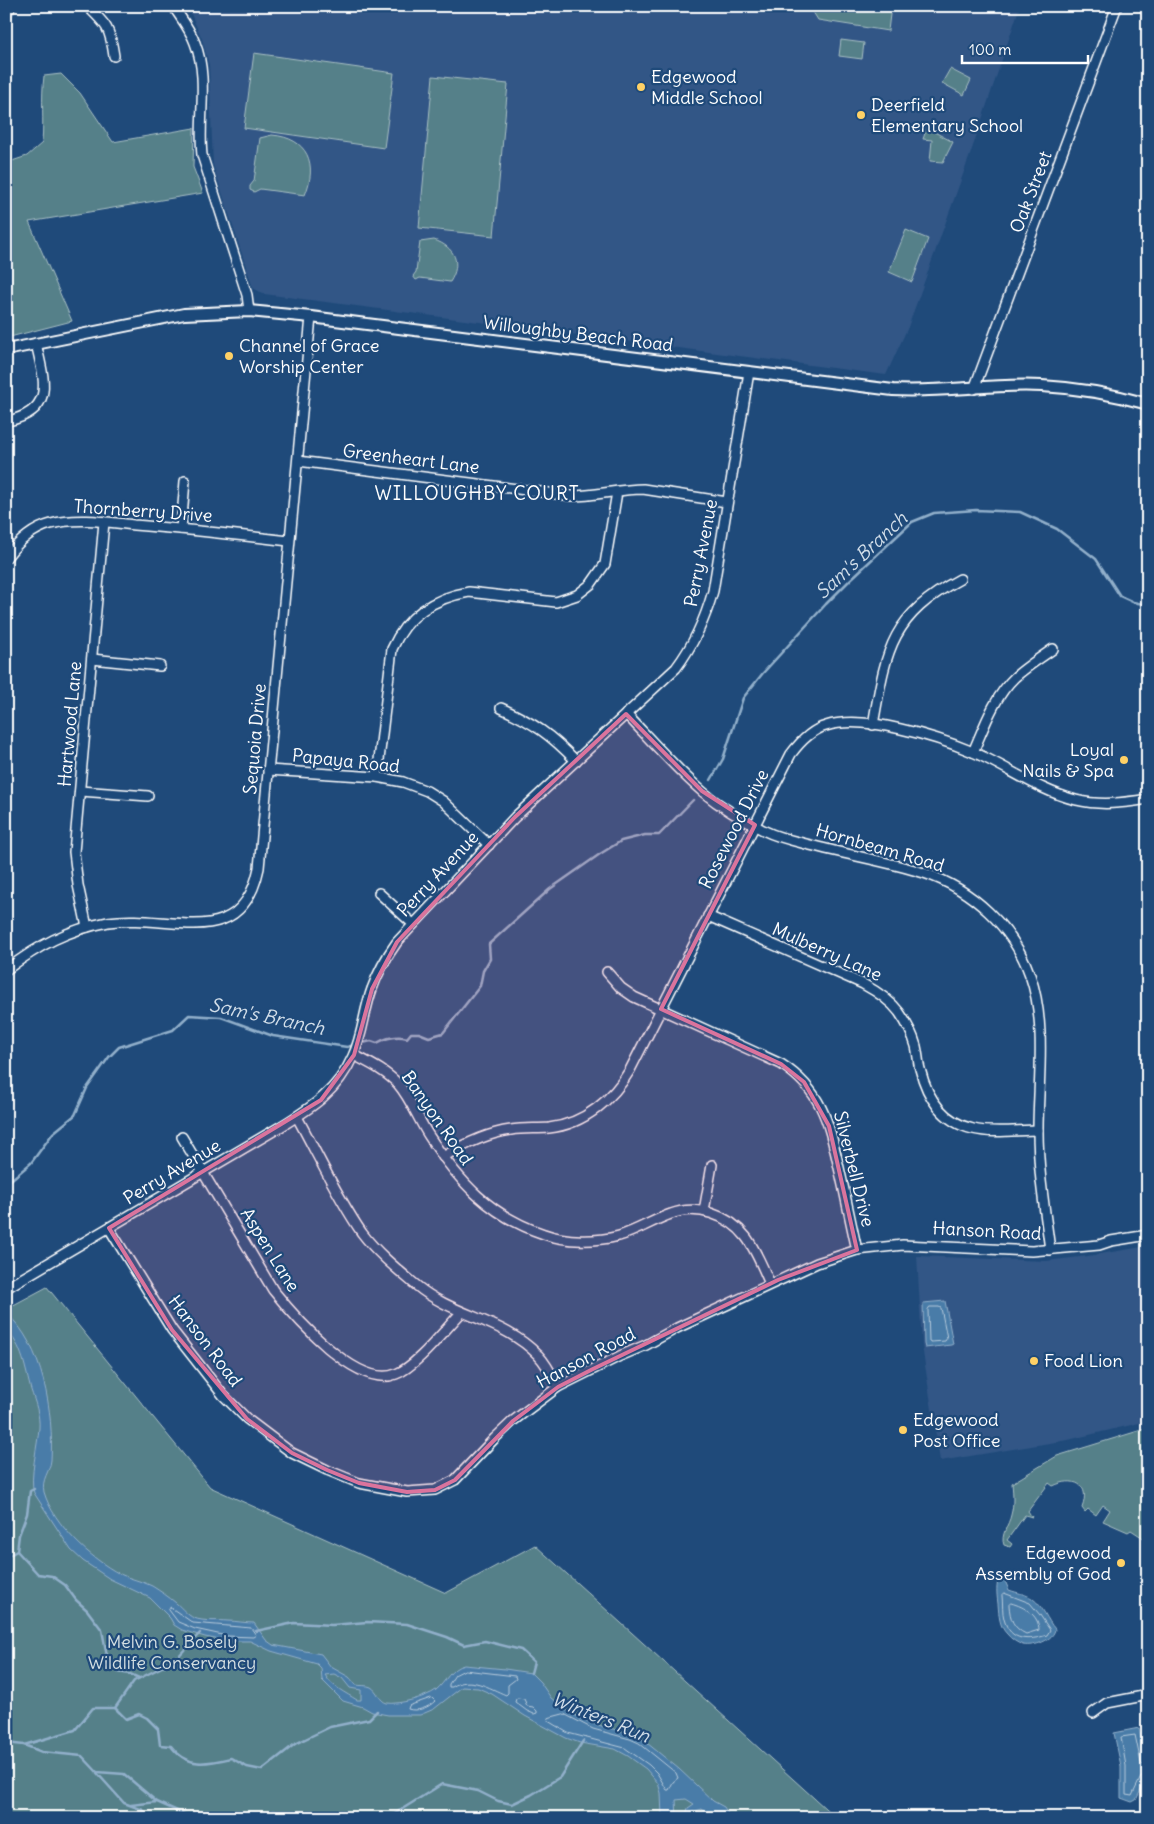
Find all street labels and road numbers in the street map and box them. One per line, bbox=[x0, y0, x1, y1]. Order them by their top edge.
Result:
street label: Oak Street bbox=[1004, 148, 1057, 236]
street label: Willoughby Beach Road bbox=[482, 310, 675, 357]
street label: Greenheart Lane bbox=[341, 439, 481, 478]
street label: Thornberry Drive bbox=[73, 494, 213, 527]
street label: Perry Avenue bbox=[679, 497, 722, 609]
street label: Hartwood Lane bbox=[53, 660, 86, 788]
street label: Sequoia Drive bbox=[238, 682, 271, 795]
street label: Papaya Road bbox=[291, 743, 401, 778]
street label: Rosewood Drive bbox=[694, 765, 774, 892]
street label: Hornbeam Road bbox=[813, 818, 948, 877]
street label: Perry Avenue bbox=[392, 826, 483, 921]
street label: Mulberry Lane bbox=[769, 917, 886, 986]
street label: Banyon Road bbox=[397, 1066, 479, 1170]
street label: Silverbell Drive bbox=[829, 1109, 880, 1229]
street label: Perry Avenue bbox=[119, 1134, 225, 1210]
street label: Aspen Lane bbox=[236, 1204, 305, 1296]
street label: Hanson Road bbox=[932, 1216, 1042, 1245]
street label: Hanson Road bbox=[163, 1290, 248, 1391]
street label: Hanson Road bbox=[532, 1322, 640, 1393]

